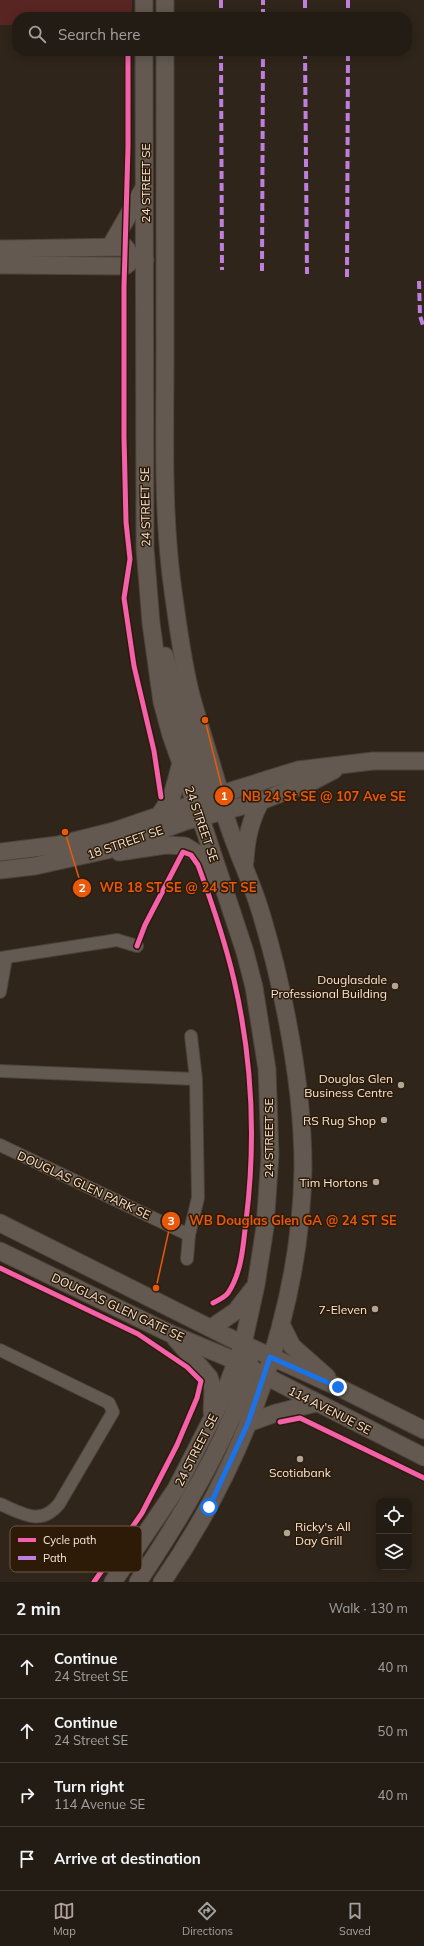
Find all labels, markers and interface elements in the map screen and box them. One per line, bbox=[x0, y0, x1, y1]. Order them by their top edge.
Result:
search box bbox=[12, 12, 412, 56]
icon: search bbox=[26, 23, 48, 45]
text: Search here bbox=[58, 25, 140, 44]
street label: 24 STREET SE bbox=[138, 143, 153, 223]
street label: 24 STREET SE bbox=[137, 467, 153, 547]
street label: 24 STREET SE bbox=[182, 784, 222, 864]
callout: NB 24 St SE @ 107 Ave SE bbox=[214, 784, 414, 809]
text: 1 bbox=[220, 788, 228, 803]
text: NB 24 St SE @ 107 Ave SE bbox=[242, 788, 406, 804]
street label: 18 STREET SE bbox=[85, 822, 165, 862]
callout: WB 18 ST SE @ 24 ST SE bbox=[72, 875, 265, 900]
text: WB 18 ST SE @ 24 ST SE bbox=[100, 879, 257, 895]
text: 2 bbox=[78, 880, 86, 895]
place label: Douglasdale Professional Building bbox=[271, 972, 387, 1001]
marker: Douglasdale Professional Building bbox=[390, 981, 400, 991]
place label: Douglas Glen Business Centre bbox=[304, 1071, 393, 1100]
marker: Douglas Glen Business Centre bbox=[396, 1080, 406, 1090]
street label: 24 STREET SE bbox=[261, 1098, 276, 1178]
place label: RS Rug Shop bbox=[303, 1113, 376, 1128]
marker: RS Rug Shop bbox=[379, 1115, 389, 1125]
street label: DOUGLAS GLEN PARK SE bbox=[15, 1148, 153, 1222]
place label: Tim Hortons bbox=[300, 1175, 368, 1190]
marker: Tim Hortons bbox=[371, 1177, 381, 1187]
callout: WB Douglas Glen GA @ 24 ST SE bbox=[161, 1208, 405, 1233]
text: WB Douglas Glen GA @ 24 ST SE bbox=[189, 1212, 397, 1228]
text: 3 bbox=[167, 1213, 175, 1228]
street label: DOUGLAS GLEN GATE SE bbox=[49, 1270, 187, 1344]
place label: 7-Eleven bbox=[318, 1302, 367, 1317]
marker: 7-Eleven bbox=[370, 1304, 380, 1314]
route end bbox=[329, 1378, 347, 1396]
street label: 114 AVENUE SE bbox=[286, 1383, 374, 1437]
street label: 24 STREET SE bbox=[171, 1411, 221, 1489]
marker: Scotiabank bbox=[295, 1454, 305, 1464]
place label: Scotiabank bbox=[269, 1465, 332, 1480]
route start bbox=[200, 1498, 218, 1516]
map controls bbox=[376, 1498, 412, 1570]
button: locate bbox=[376, 1498, 412, 1534]
place label: Ricky's All Day Grill bbox=[295, 1519, 351, 1548]
legend bbox=[10, 1526, 142, 1572]
marker: Ricky's All Day Grill bbox=[282, 1528, 292, 1538]
text: Cycle path bbox=[43, 1533, 96, 1547]
button: layers bbox=[376, 1534, 412, 1570]
text: Path bbox=[43, 1551, 67, 1565]
text: 2 min bbox=[16, 1598, 61, 1619]
text: Walk · 130 m bbox=[329, 1600, 408, 1616]
text: Continue bbox=[54, 1649, 117, 1668]
icon: ahead bbox=[16, 1656, 38, 1678]
text: 40 m bbox=[378, 1659, 408, 1675]
text: 24 Street SE bbox=[54, 1668, 128, 1684]
text: Continue bbox=[54, 1713, 117, 1732]
icon: ahead bbox=[16, 1720, 38, 1742]
text: 50 m bbox=[378, 1723, 408, 1739]
text: 24 Street SE bbox=[54, 1732, 128, 1748]
text: Turn right bbox=[54, 1777, 124, 1796]
icon: right bbox=[16, 1784, 38, 1806]
text: 40 m bbox=[378, 1787, 408, 1803]
text: 114 Avenue SE bbox=[54, 1796, 145, 1812]
icon: arrive bbox=[16, 1848, 38, 1870]
text: Arrive at destination bbox=[54, 1849, 201, 1868]
tab: Map bbox=[53, 1900, 76, 1938]
tab: Directions bbox=[182, 1900, 233, 1938]
tab: Saved bbox=[339, 1900, 371, 1938]

